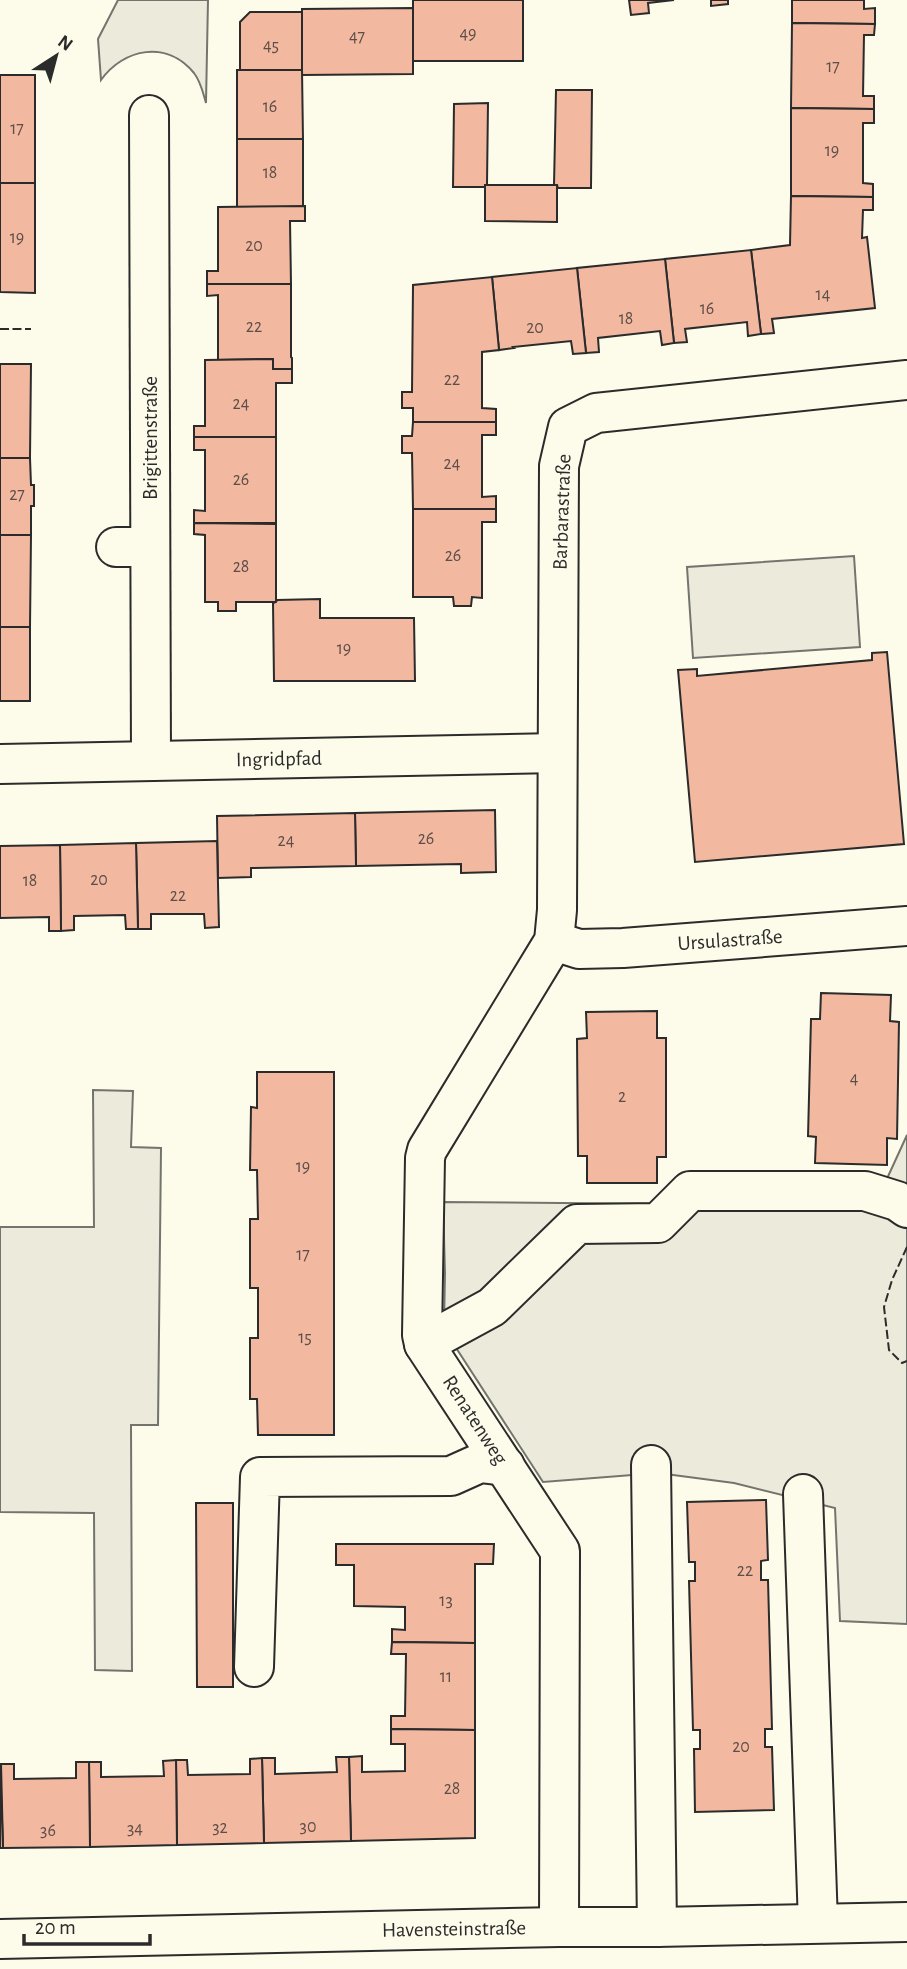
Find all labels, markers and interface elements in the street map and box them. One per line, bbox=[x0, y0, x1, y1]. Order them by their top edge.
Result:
north arrow bbox=[21, 21, 91, 91]
house number: 49 bbox=[459, 25, 477, 43]
house number: 47 bbox=[349, 28, 365, 46]
text: N bbox=[54, 32, 76, 55]
house number: 45 bbox=[263, 37, 279, 55]
house number: 17 bbox=[826, 58, 840, 76]
house number: 16 bbox=[263, 98, 277, 116]
house number: 17 bbox=[10, 120, 24, 138]
house number: 19 bbox=[825, 142, 839, 160]
house number: 18 bbox=[263, 164, 277, 182]
house number: 19 bbox=[10, 229, 24, 247]
house number: 20 bbox=[245, 237, 263, 255]
house number: 14 bbox=[816, 286, 831, 304]
house number: 16 bbox=[700, 300, 714, 318]
house number: 18 bbox=[619, 310, 633, 328]
house number: 22 bbox=[246, 318, 262, 336]
house number: 20 bbox=[526, 319, 544, 337]
house number: 22 bbox=[444, 371, 460, 389]
street label: Brigittenstraße bbox=[140, 376, 161, 500]
house number: 24 bbox=[233, 395, 250, 413]
street label: Barbarastraße bbox=[549, 454, 575, 570]
house number: 24 bbox=[444, 455, 461, 473]
house number: 26 bbox=[233, 471, 249, 489]
house number: 27 bbox=[9, 486, 25, 504]
house number: 26 bbox=[445, 547, 461, 565]
house number: 28 bbox=[233, 558, 249, 576]
house number: 19 bbox=[337, 640, 351, 658]
street label: Ingridpfad bbox=[236, 748, 322, 770]
house number: 26 bbox=[418, 830, 434, 848]
house number: 24 bbox=[278, 832, 295, 850]
house number: 20 bbox=[90, 871, 108, 889]
house number: 18 bbox=[23, 872, 37, 890]
house number: 22 bbox=[170, 887, 186, 905]
street label: Ursulastraße bbox=[677, 926, 783, 954]
house number: 4 bbox=[850, 1070, 859, 1088]
house number: 2 bbox=[618, 1088, 626, 1106]
house number: 19 bbox=[296, 1158, 310, 1176]
house number: 17 bbox=[296, 1246, 310, 1264]
house number: 15 bbox=[298, 1329, 312, 1347]
street label: Renatenweg bbox=[439, 1372, 512, 1469]
house number: 22 bbox=[737, 1562, 753, 1580]
house number: 13 bbox=[439, 1592, 453, 1610]
house number: 11 bbox=[440, 1668, 452, 1686]
house number: 20 bbox=[732, 1738, 750, 1756]
house number: 28 bbox=[444, 1780, 460, 1798]
house number: 30 bbox=[300, 1818, 316, 1836]
house number: 32 bbox=[212, 1819, 228, 1837]
house number: 34 bbox=[127, 1820, 143, 1838]
house number: 36 bbox=[40, 1822, 56, 1840]
scale bar bbox=[24, 1902, 150, 1946]
text: 20 m bbox=[35, 1917, 76, 1938]
street label: Havensteinstraße bbox=[382, 1917, 526, 1941]

